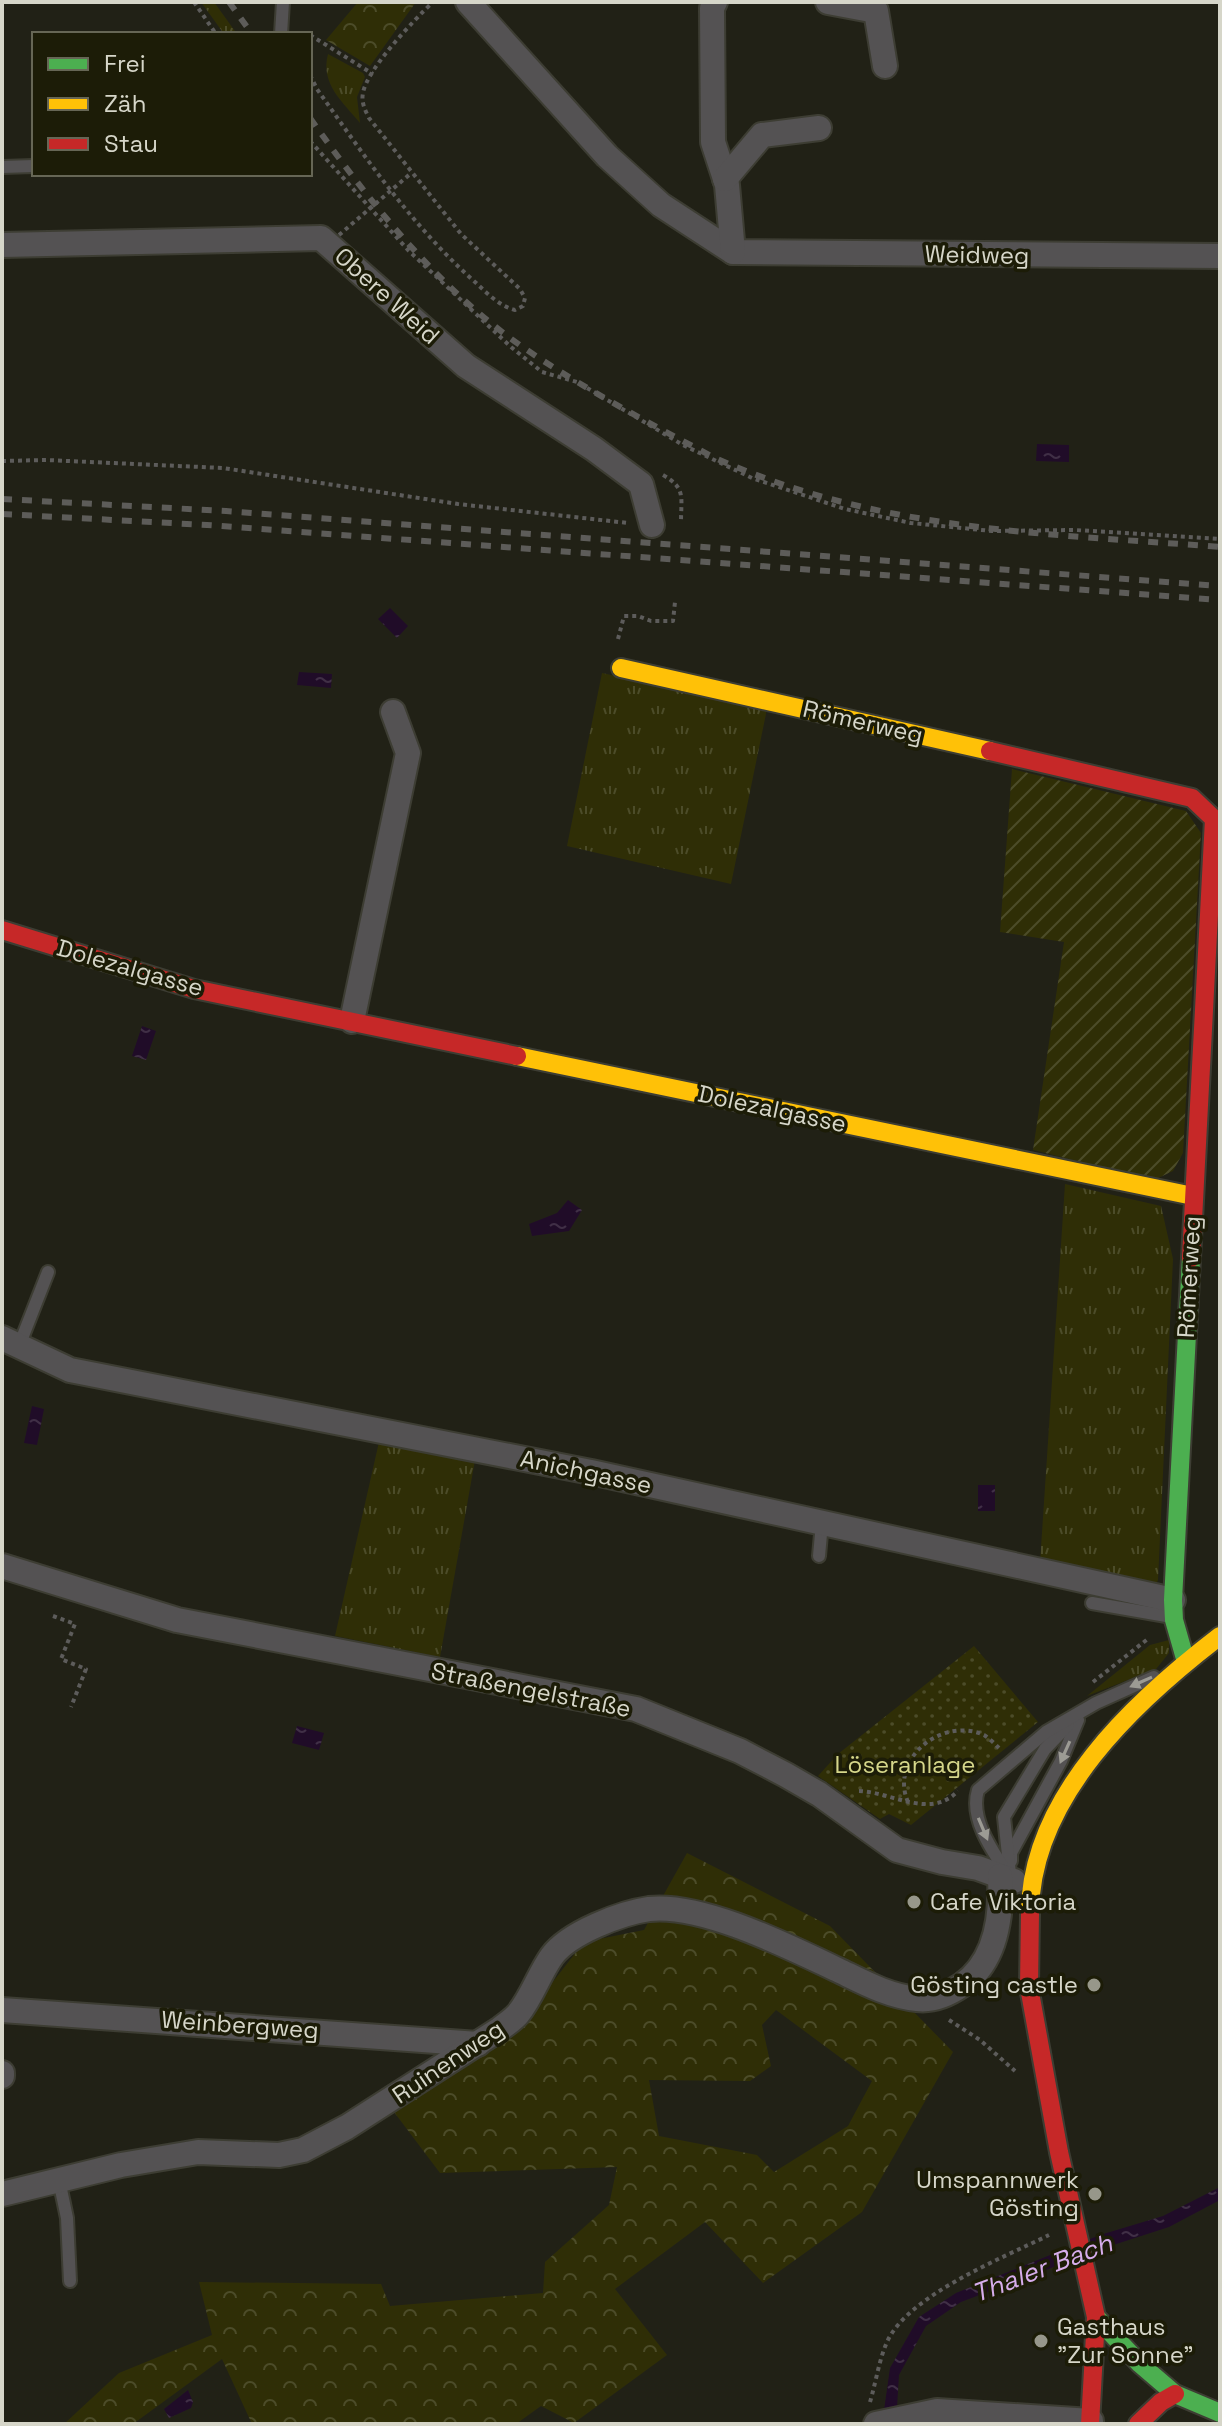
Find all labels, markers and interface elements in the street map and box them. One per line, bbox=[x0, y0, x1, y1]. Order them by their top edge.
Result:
legend bbox=[32, 32, 312, 176]
text: Frei bbox=[104, 48, 146, 79]
text: Zäh bbox=[104, 88, 146, 119]
text: Stau bbox=[104, 128, 158, 159]
street label: Weidweg bbox=[924, 238, 1030, 271]
street label: Obere Weid bbox=[328, 240, 446, 351]
street label: Römerweg bbox=[800, 693, 926, 750]
street label: Dolezalgasse bbox=[53, 932, 207, 1003]
street label: Dolezalgasse bbox=[695, 1078, 849, 1139]
street label: Römerweg bbox=[1170, 1215, 1207, 1339]
street label: Anichgasse bbox=[518, 1442, 655, 1501]
street label: Straßengelstraße bbox=[429, 1655, 634, 1724]
one-way arrow bbox=[1129, 1676, 1153, 1689]
one-way arrow bbox=[1058, 1741, 1072, 1764]
park label: Löseranlage bbox=[835, 1749, 975, 1780]
one-way arrow bbox=[976, 1817, 989, 1841]
place label: Cafe Viktoria bbox=[930, 1886, 1077, 1917]
marker: Cafe Viktoria bbox=[905, 1893, 923, 1911]
place label: Gösting castle bbox=[910, 1969, 1078, 2000]
marker: Gösting castle bbox=[1085, 1976, 1103, 1994]
street label: Weinbergweg bbox=[160, 2004, 320, 2045]
street label: Ruinenweg bbox=[386, 2013, 509, 2110]
place label: Umspannwerk Gösting bbox=[916, 2164, 1079, 2223]
marker: Umspannwerk Gösting bbox=[1086, 2185, 1104, 2203]
water label: Thaler Bach bbox=[967, 2225, 1118, 2310]
place label: Gasthaus "Zur Sonne" bbox=[1057, 2311, 1193, 2370]
marker: Gasthaus "Zur Sonne" bbox=[1032, 2332, 1050, 2350]

